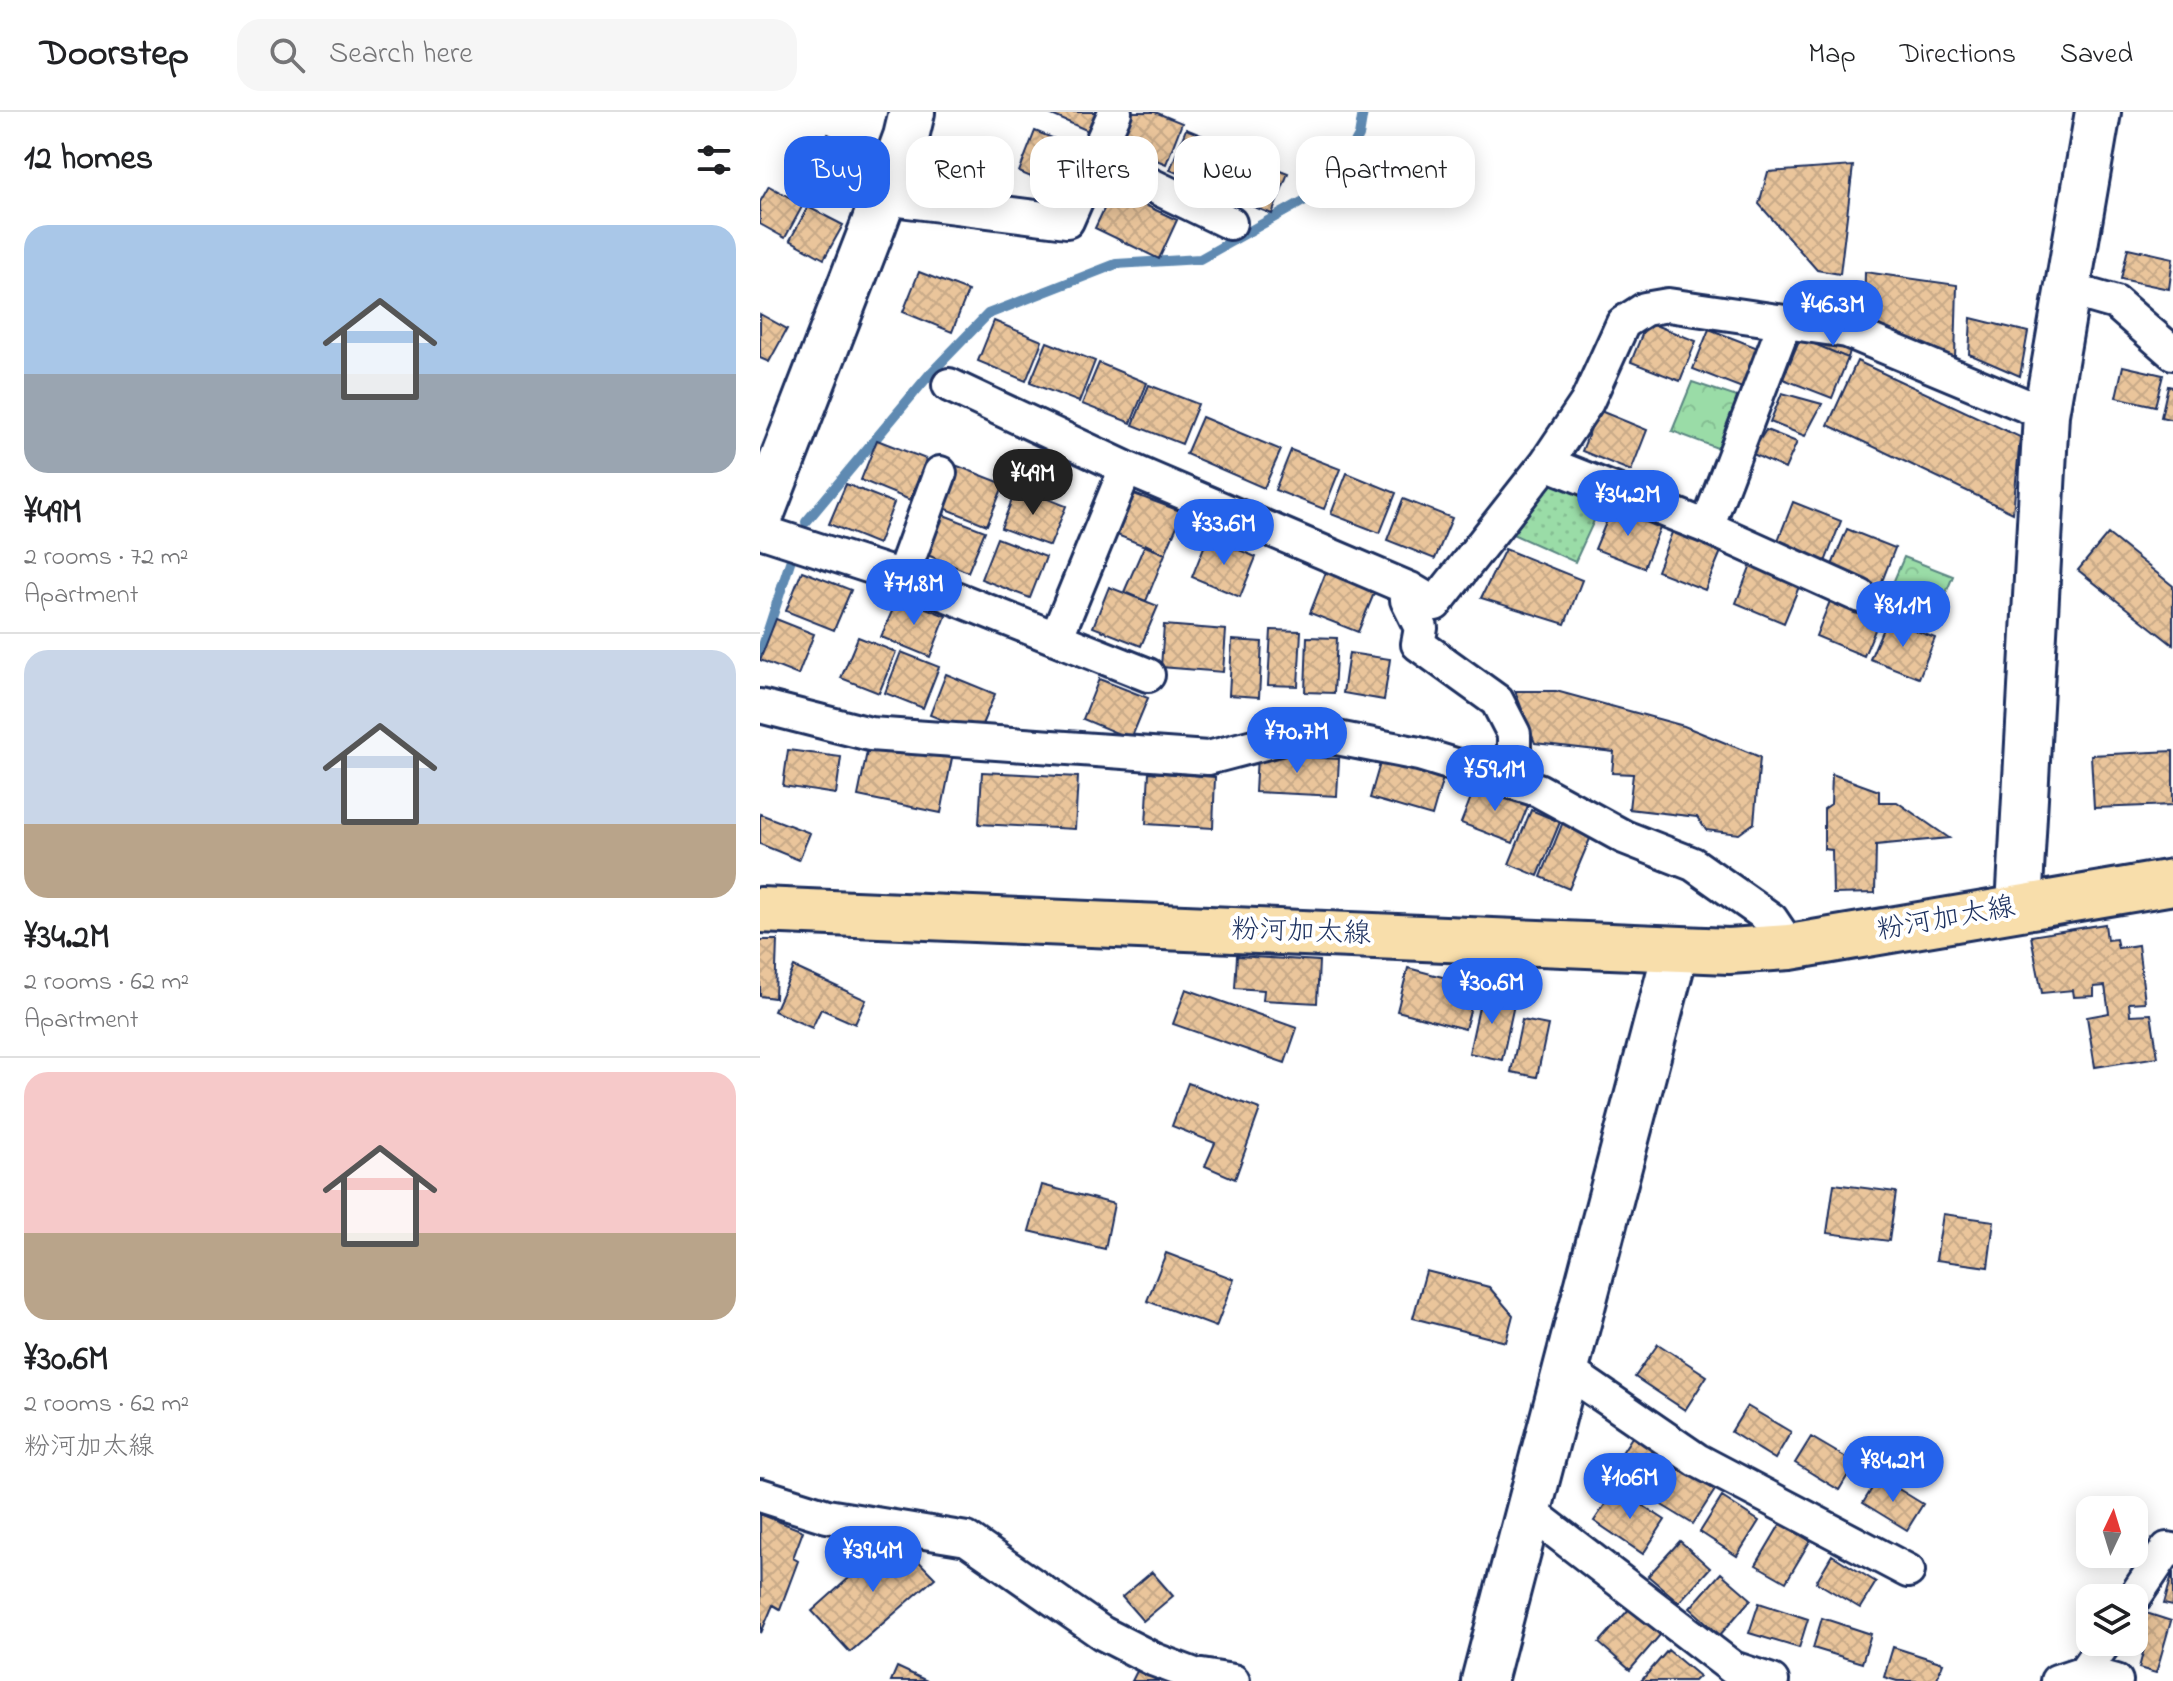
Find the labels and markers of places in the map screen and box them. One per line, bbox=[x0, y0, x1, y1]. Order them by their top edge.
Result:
pin: ¥46.3M bbox=[1768, 280, 1898, 348]
pin: ¥49M bbox=[986, 449, 1080, 517]
pin: ¥34.2M bbox=[1563, 470, 1693, 538]
pin: ¥33.6M bbox=[1159, 499, 1289, 567]
pin: ¥71.8M bbox=[849, 559, 979, 627]
pin: ¥81.1M bbox=[1838, 581, 1968, 649]
pin: ¥70.7M bbox=[1232, 707, 1362, 775]
pin: ¥59.1M bbox=[1430, 745, 1560, 813]
pin: ¥30.6M bbox=[1427, 958, 1557, 1026]
pin: ¥84.2M bbox=[1828, 1436, 1958, 1504]
pin: ¥106M bbox=[1574, 1453, 1686, 1521]
pin: ¥39.4M bbox=[808, 1526, 938, 1594]

